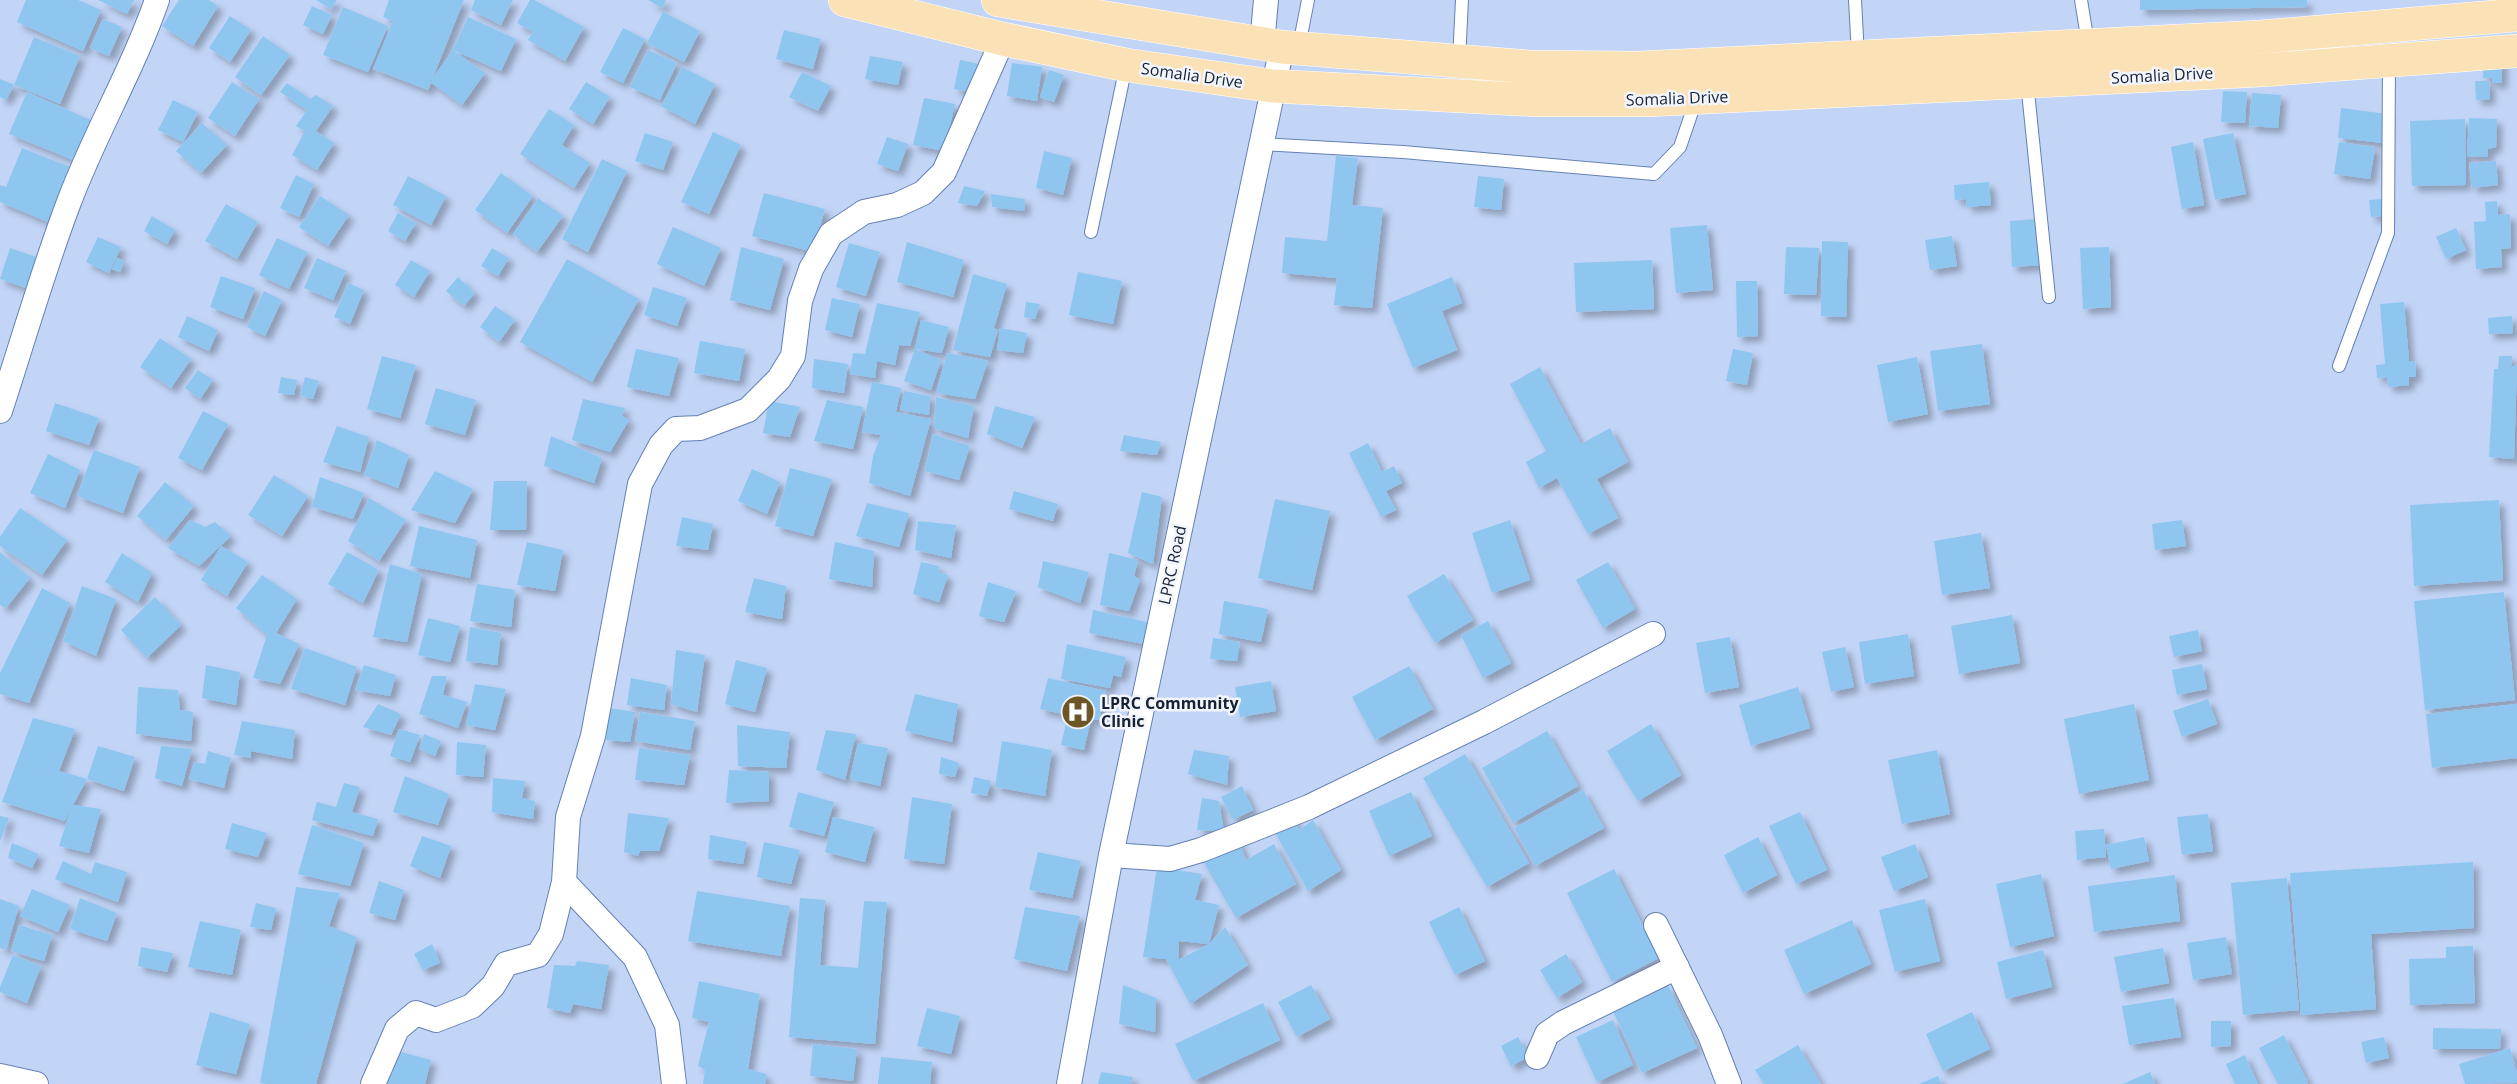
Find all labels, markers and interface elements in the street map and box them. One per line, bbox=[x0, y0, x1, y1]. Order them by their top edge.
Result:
street label: Somalia Drive bbox=[1140, 57, 1244, 93]
street label: Somalia Drive bbox=[2110, 61, 2214, 89]
street label: Somalia Drive bbox=[1625, 85, 1729, 111]
street label: LPRC Road bbox=[1153, 523, 1191, 607]
place label: LPRC Community Clinic bbox=[1101, 692, 1239, 732]
hospital icon: LPRC Community Clinic bbox=[1060, 694, 1096, 730]

